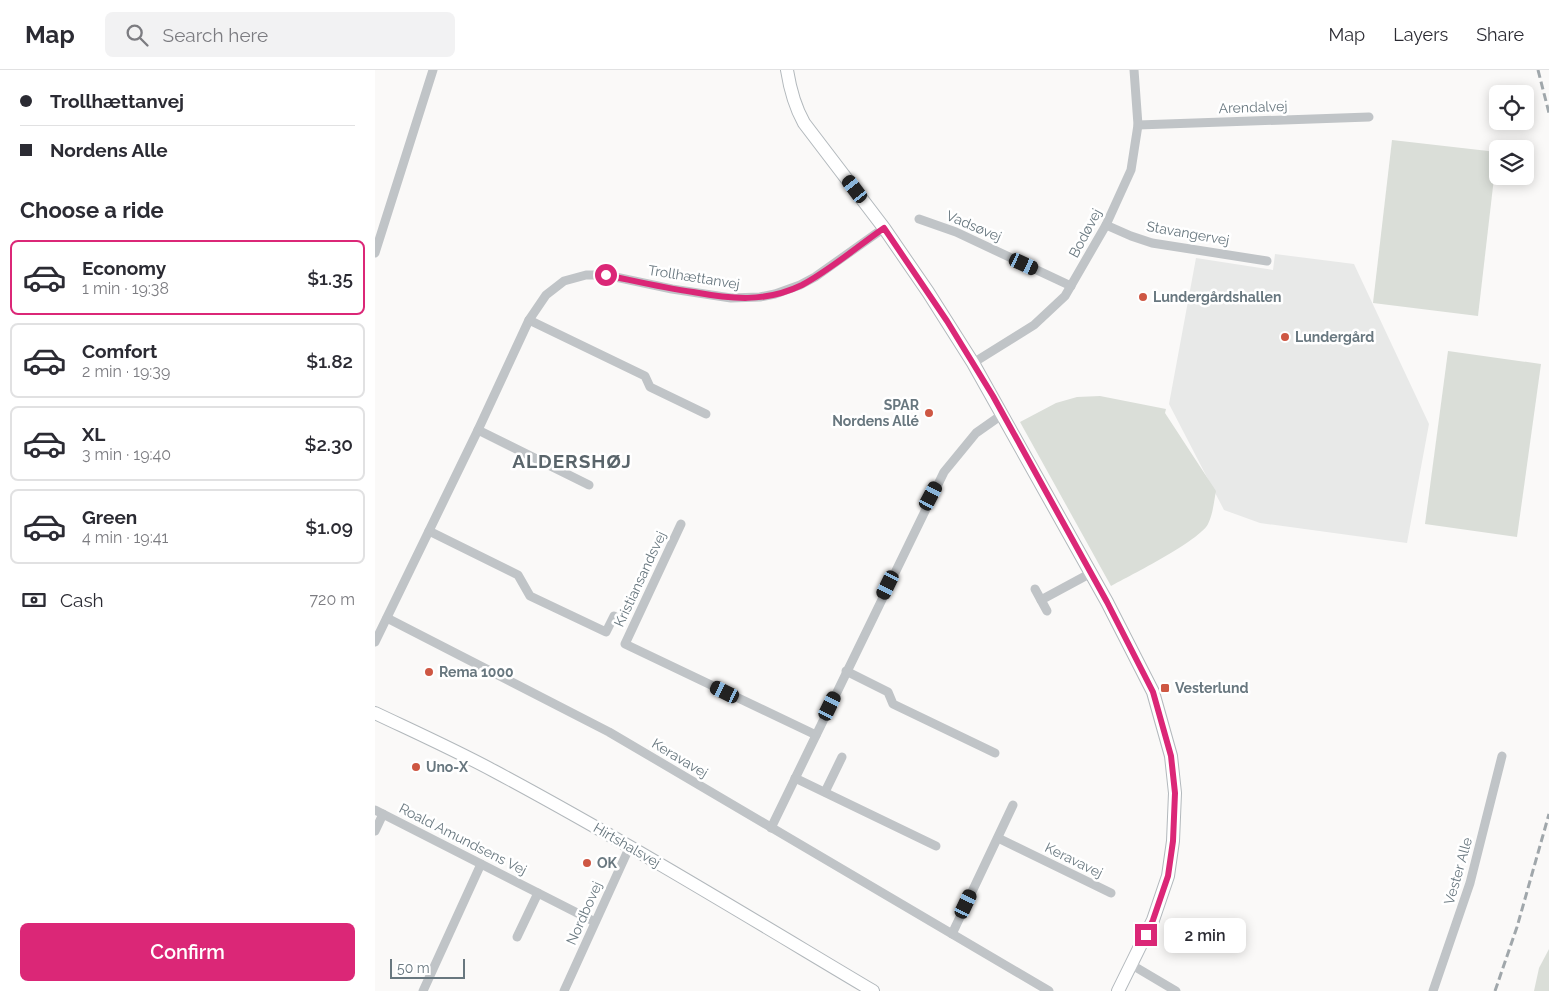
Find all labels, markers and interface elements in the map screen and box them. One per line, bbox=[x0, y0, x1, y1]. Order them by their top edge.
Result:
search box bbox=[105, 12, 455, 57]
text: Map bbox=[25, 20, 75, 49]
icon: search bbox=[123, 21, 151, 49]
text: Search here bbox=[163, 24, 268, 46]
text: Map bbox=[1329, 24, 1365, 45]
text: Layers bbox=[1393, 24, 1448, 45]
text: Share bbox=[1476, 24, 1524, 45]
map controls bbox=[1489, 85, 1534, 185]
button: locate bbox=[1489, 85, 1534, 130]
text: Trollhættanvej bbox=[50, 90, 184, 112]
street label: Arendalvej bbox=[1218, 98, 1288, 116]
text: Nordens Alle bbox=[50, 139, 168, 161]
button: layers bbox=[1489, 140, 1534, 185]
car bbox=[839, 173, 870, 205]
text: Choose a ride bbox=[20, 197, 164, 223]
street label: Bodøvej bbox=[1065, 206, 1105, 260]
street label: Vadsøvej bbox=[944, 207, 1004, 245]
street label: Stavangervej bbox=[1145, 218, 1231, 248]
car bbox=[1007, 251, 1040, 277]
icon: car bbox=[22, 255, 67, 300]
text: Economy bbox=[82, 257, 166, 279]
street label: Trollhættanvej bbox=[647, 262, 741, 292]
route start bbox=[595, 264, 617, 286]
text: $1.35 bbox=[307, 267, 353, 289]
text: 1 min · 19:38 bbox=[82, 279, 169, 298]
place label: Lundergårdshallen bbox=[1153, 289, 1281, 305]
marker: Lundergårdshallen bbox=[1137, 291, 1149, 303]
place label: Lundergård bbox=[1295, 329, 1374, 345]
marker: Lundergård bbox=[1279, 331, 1291, 343]
icon: car bbox=[22, 338, 67, 383]
text: Comfort bbox=[82, 340, 157, 362]
text: $1.82 bbox=[306, 350, 353, 372]
text: 2 min · 19:39 bbox=[82, 362, 170, 381]
place label: SPAR Nordens Allé bbox=[832, 397, 920, 429]
marker: SPAR Nordens Allé bbox=[923, 407, 935, 419]
icon: car bbox=[22, 421, 67, 466]
text: XL bbox=[82, 423, 105, 445]
text: $2.30 bbox=[304, 433, 353, 455]
text: 3 min · 19:40 bbox=[82, 445, 171, 464]
district label: ALDERSHØJ bbox=[512, 450, 632, 472]
car bbox=[917, 479, 944, 513]
icon: car bbox=[22, 504, 67, 549]
text: Green bbox=[82, 506, 137, 528]
text: $1.09 bbox=[305, 516, 353, 538]
text: 4 min · 19:41 bbox=[82, 528, 168, 547]
street label: Kristiansandsvej bbox=[611, 529, 669, 629]
car bbox=[874, 568, 901, 602]
icon: cash bbox=[20, 586, 48, 614]
text: Cash bbox=[60, 589, 104, 611]
text: 720 m bbox=[310, 590, 355, 609]
place label: Rema 1000 bbox=[439, 664, 514, 680]
marker: Rema 1000 bbox=[423, 666, 435, 678]
car bbox=[708, 679, 741, 705]
place label: Vesterlund bbox=[1175, 680, 1248, 696]
marker: Vesterlund bbox=[1159, 682, 1171, 694]
car bbox=[816, 689, 843, 723]
street label: Keravavej bbox=[649, 735, 711, 781]
place label: Uno-X bbox=[426, 759, 469, 775]
marker: Uno-X bbox=[410, 761, 422, 773]
street label: Roald Amundsens Vej bbox=[397, 800, 529, 878]
street label: Hirtshalsvej bbox=[591, 819, 663, 871]
street label: Vester Alle bbox=[1441, 835, 1475, 907]
street label: Keravavej bbox=[1042, 839, 1106, 881]
place label: OK bbox=[597, 855, 618, 871]
marker: OK bbox=[581, 857, 593, 869]
street label: Nordbovej bbox=[563, 879, 605, 947]
car bbox=[952, 887, 979, 921]
callout: 2 min bbox=[1163, 918, 1246, 952]
button: Confirm bbox=[20, 923, 355, 981]
route end bbox=[1135, 924, 1157, 946]
text: 2 min bbox=[1185, 926, 1226, 945]
scale bar bbox=[390, 956, 465, 979]
text: 50 m bbox=[397, 960, 430, 976]

